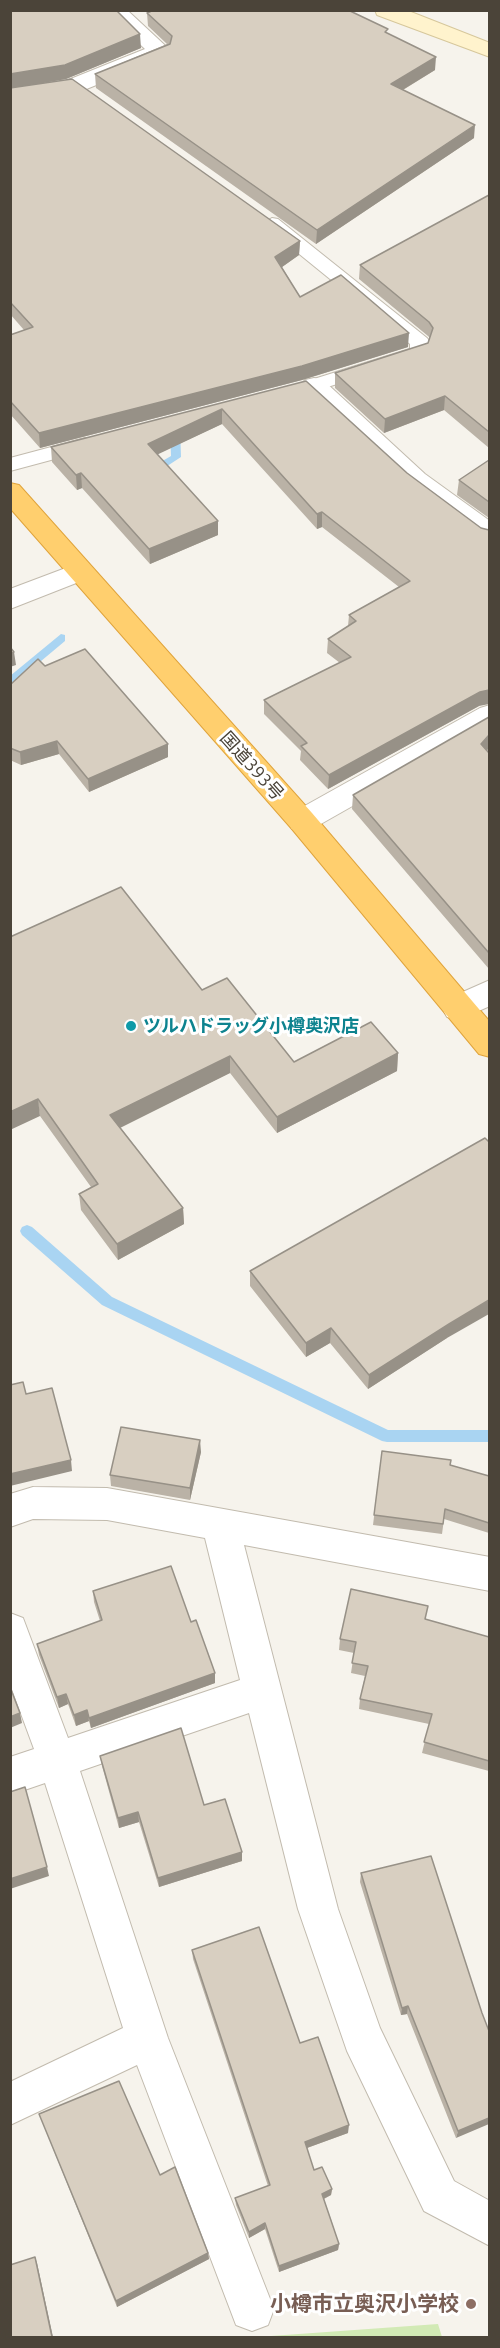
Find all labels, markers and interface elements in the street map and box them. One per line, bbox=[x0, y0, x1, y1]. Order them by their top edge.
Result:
street label: 国道393号 bbox=[216, 727, 288, 805]
place label: ツルハドラッグ小樽奥沢店 bbox=[143, 1015, 359, 1037]
marker: ツルハドラッグ小樽奥沢店 bbox=[124, 1019, 138, 1033]
place label: 小樽市立奥沢小学校 bbox=[270, 2291, 459, 2317]
marker: 小樽市立奥沢小学校 bbox=[464, 2297, 478, 2311]

